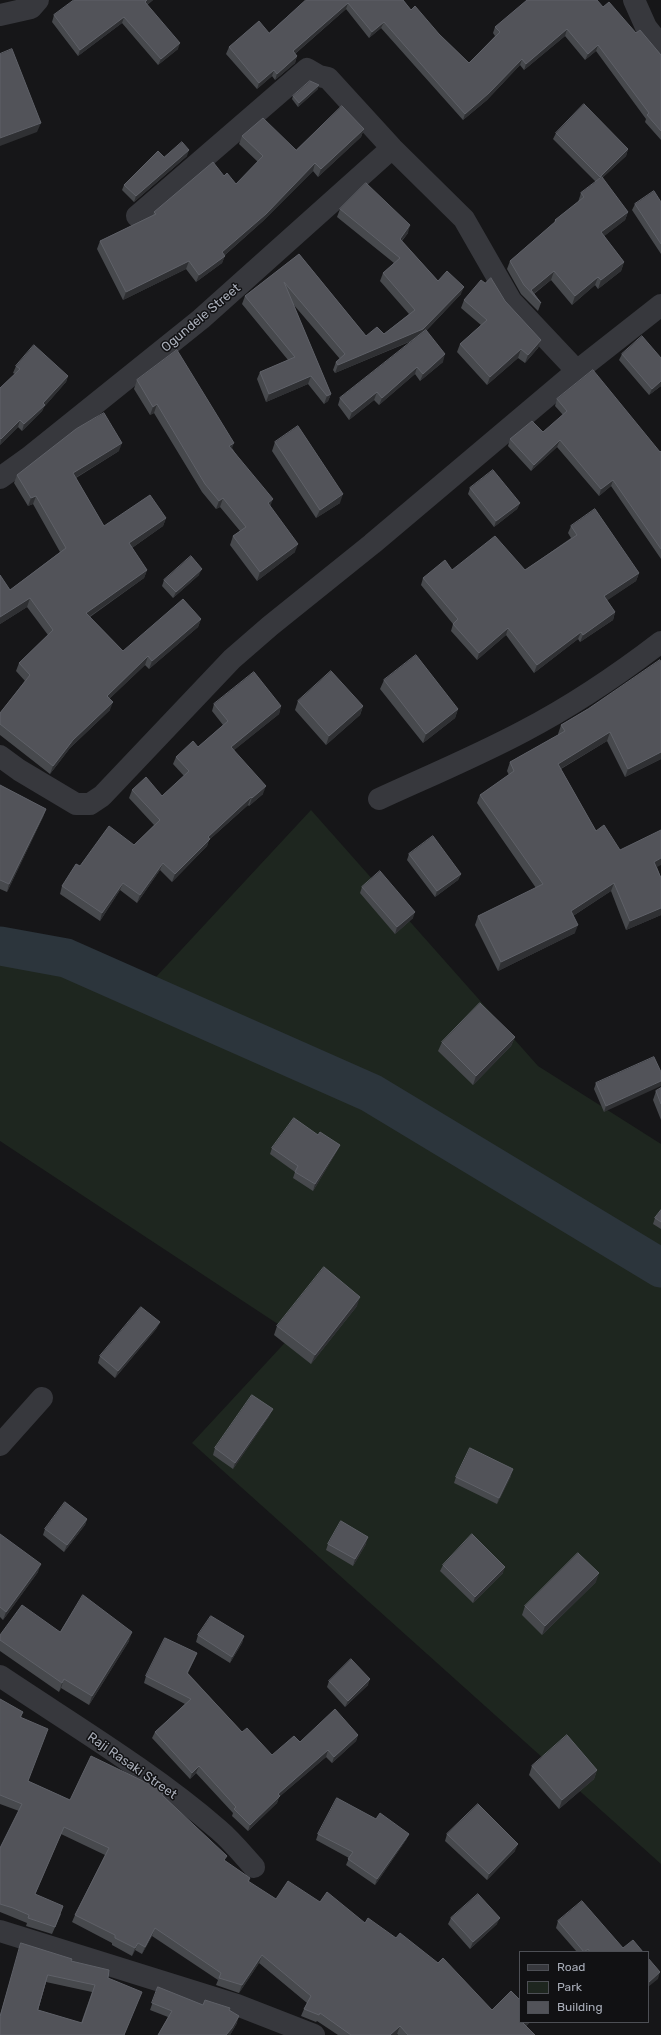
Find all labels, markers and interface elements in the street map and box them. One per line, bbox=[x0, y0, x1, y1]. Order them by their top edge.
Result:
street label: Ogundele Street bbox=[158, 280, 244, 356]
street label: Raji Rasaki Street bbox=[84, 1729, 180, 1803]
legend bbox=[519, 1951, 649, 2023]
text: Road bbox=[557, 1960, 585, 1974]
text: Park bbox=[557, 1980, 582, 1994]
text: Building bbox=[557, 2000, 603, 2014]

